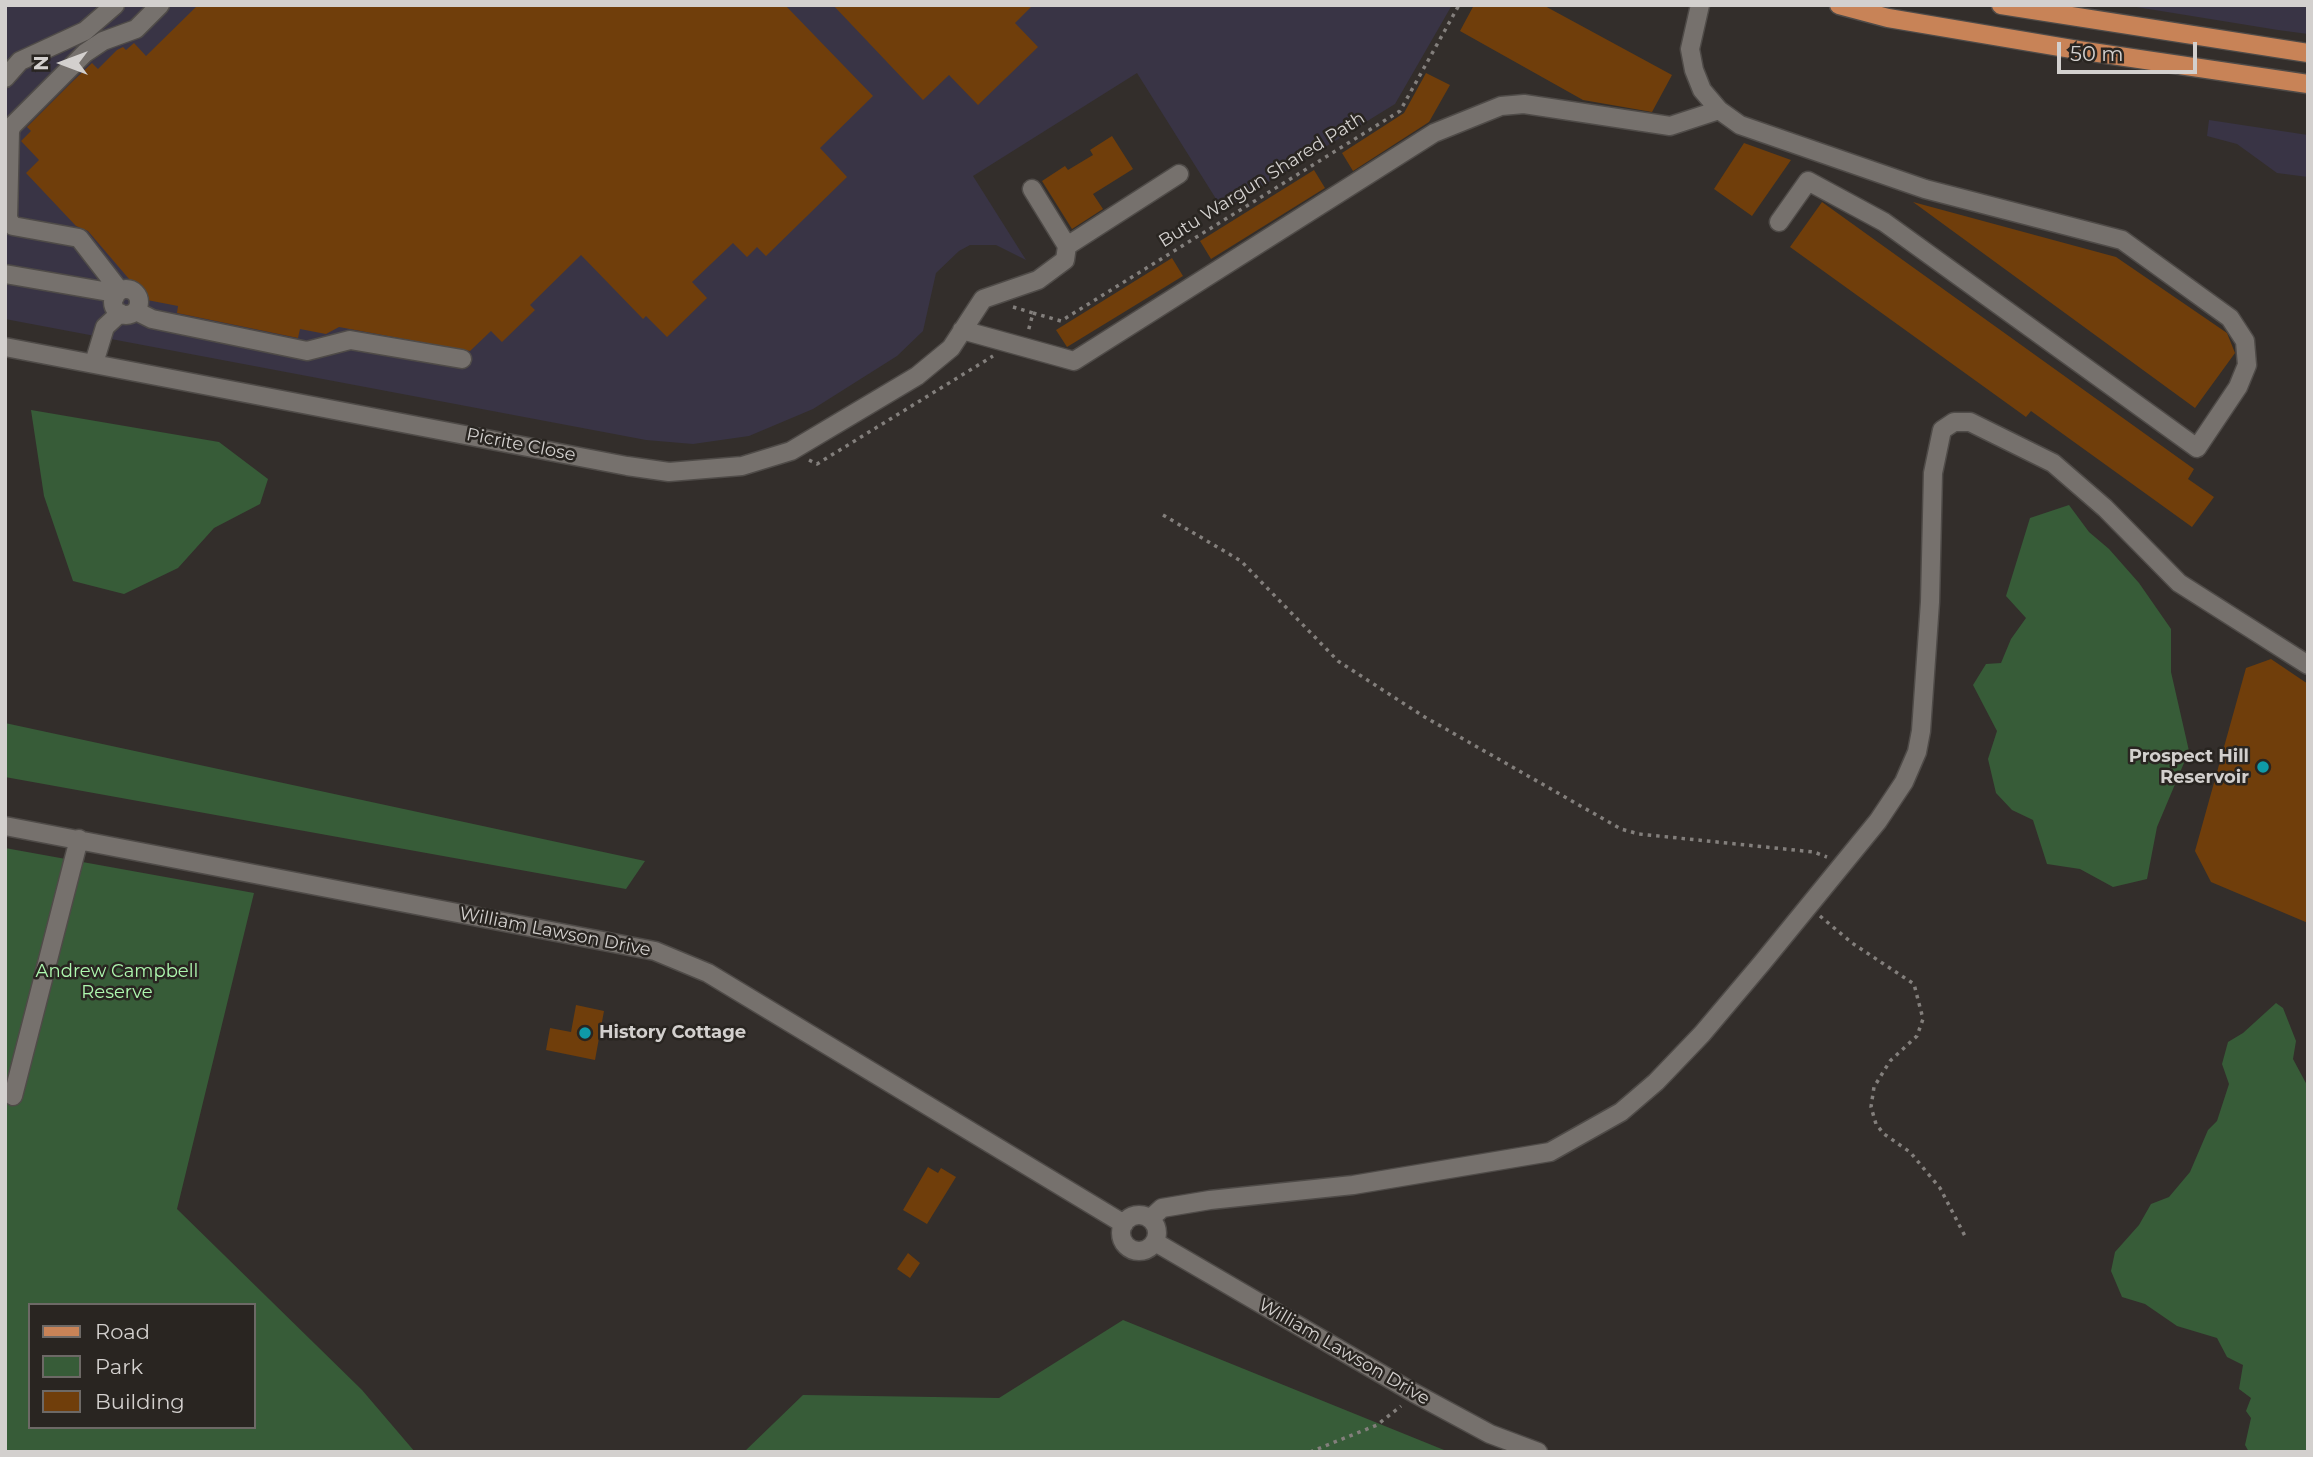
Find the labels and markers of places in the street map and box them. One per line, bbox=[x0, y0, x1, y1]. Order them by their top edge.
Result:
place label: Prospect Hill Reservoir bbox=[2129, 746, 2249, 788]
marker: Prospect Hill Reservoir bbox=[2255, 759, 2271, 775]
place label: History Cottage bbox=[599, 1022, 746, 1044]
marker: History Cottage bbox=[577, 1025, 593, 1041]

